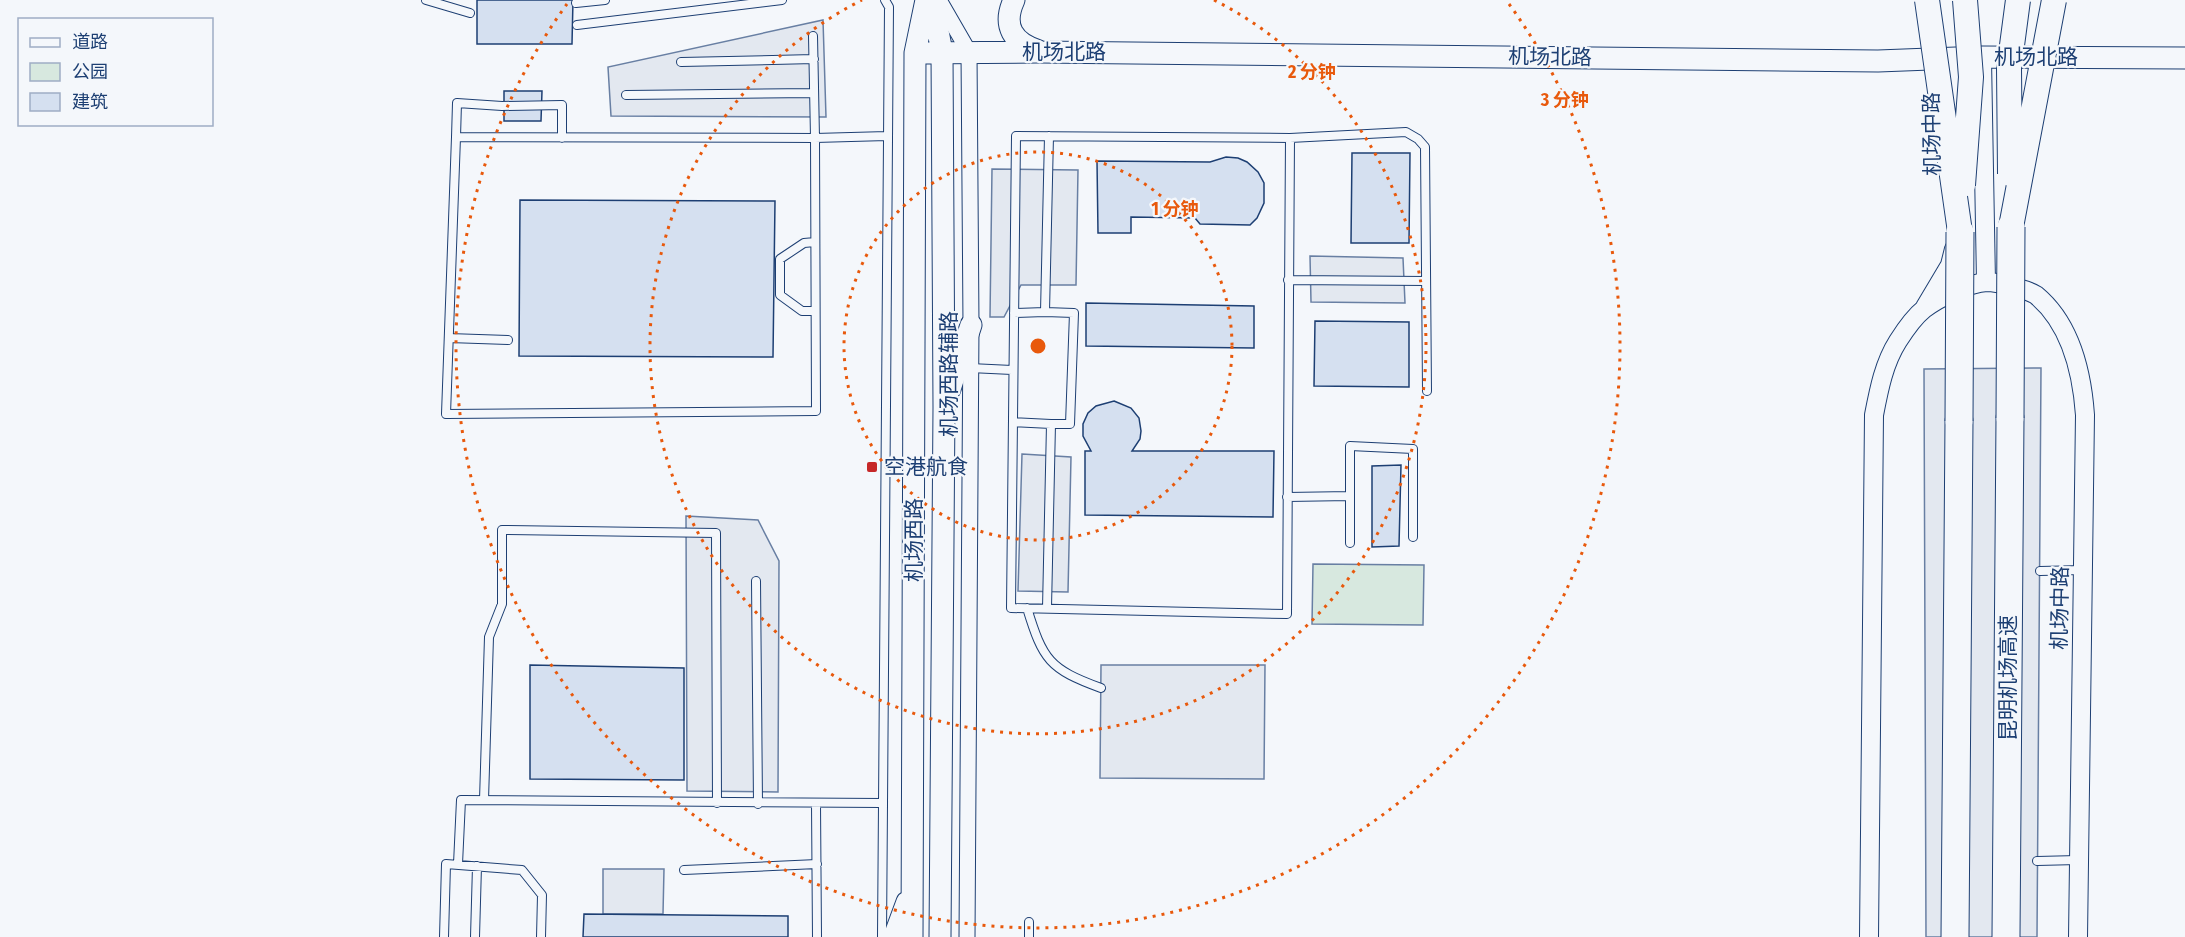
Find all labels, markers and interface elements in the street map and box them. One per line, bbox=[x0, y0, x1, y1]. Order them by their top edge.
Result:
legend bbox=[18, 18, 213, 126]
text: 道路 bbox=[72, 31, 108, 53]
street label: 机场北路 bbox=[1022, 39, 1106, 65]
street label: 机场北路 bbox=[1508, 43, 1592, 71]
street label: 机场北路 bbox=[1994, 44, 2078, 70]
text: 公园 bbox=[72, 61, 108, 83]
text: 2 分钟 bbox=[1287, 61, 1336, 83]
text: 3 分钟 bbox=[1540, 89, 1589, 111]
text: 建筑 bbox=[72, 91, 108, 113]
street label: 机场中路 bbox=[1918, 92, 1946, 176]
text: 1 分钟 bbox=[1151, 198, 1199, 220]
street label: 机场西路辅路 bbox=[936, 311, 962, 437]
centre of rings bbox=[1028, 336, 1048, 356]
place label: 空港航食 bbox=[884, 454, 968, 480]
marker: 空港航食 bbox=[865, 460, 879, 474]
street label: 机场西路 bbox=[901, 498, 927, 582]
street label: 机场中路 bbox=[2046, 566, 2074, 650]
street label: 昆明机场高速 bbox=[1995, 615, 2021, 741]

